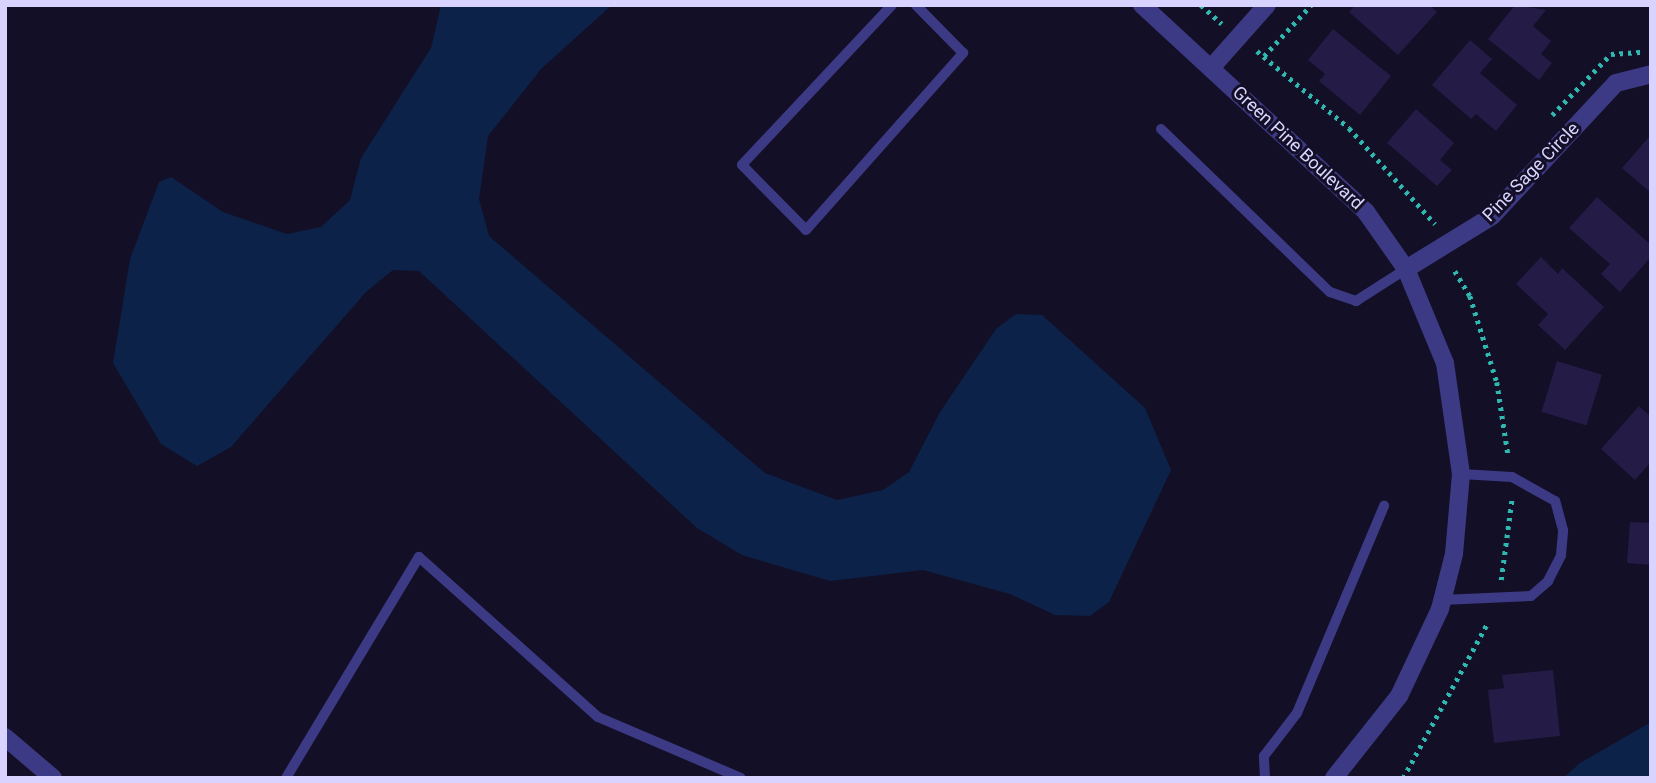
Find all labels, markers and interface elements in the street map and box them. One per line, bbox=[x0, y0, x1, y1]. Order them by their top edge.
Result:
street label: Green Pine Boulevard bbox=[1228, 82, 1368, 214]
street label: Pine Sage Circle bbox=[1478, 118, 1584, 226]

